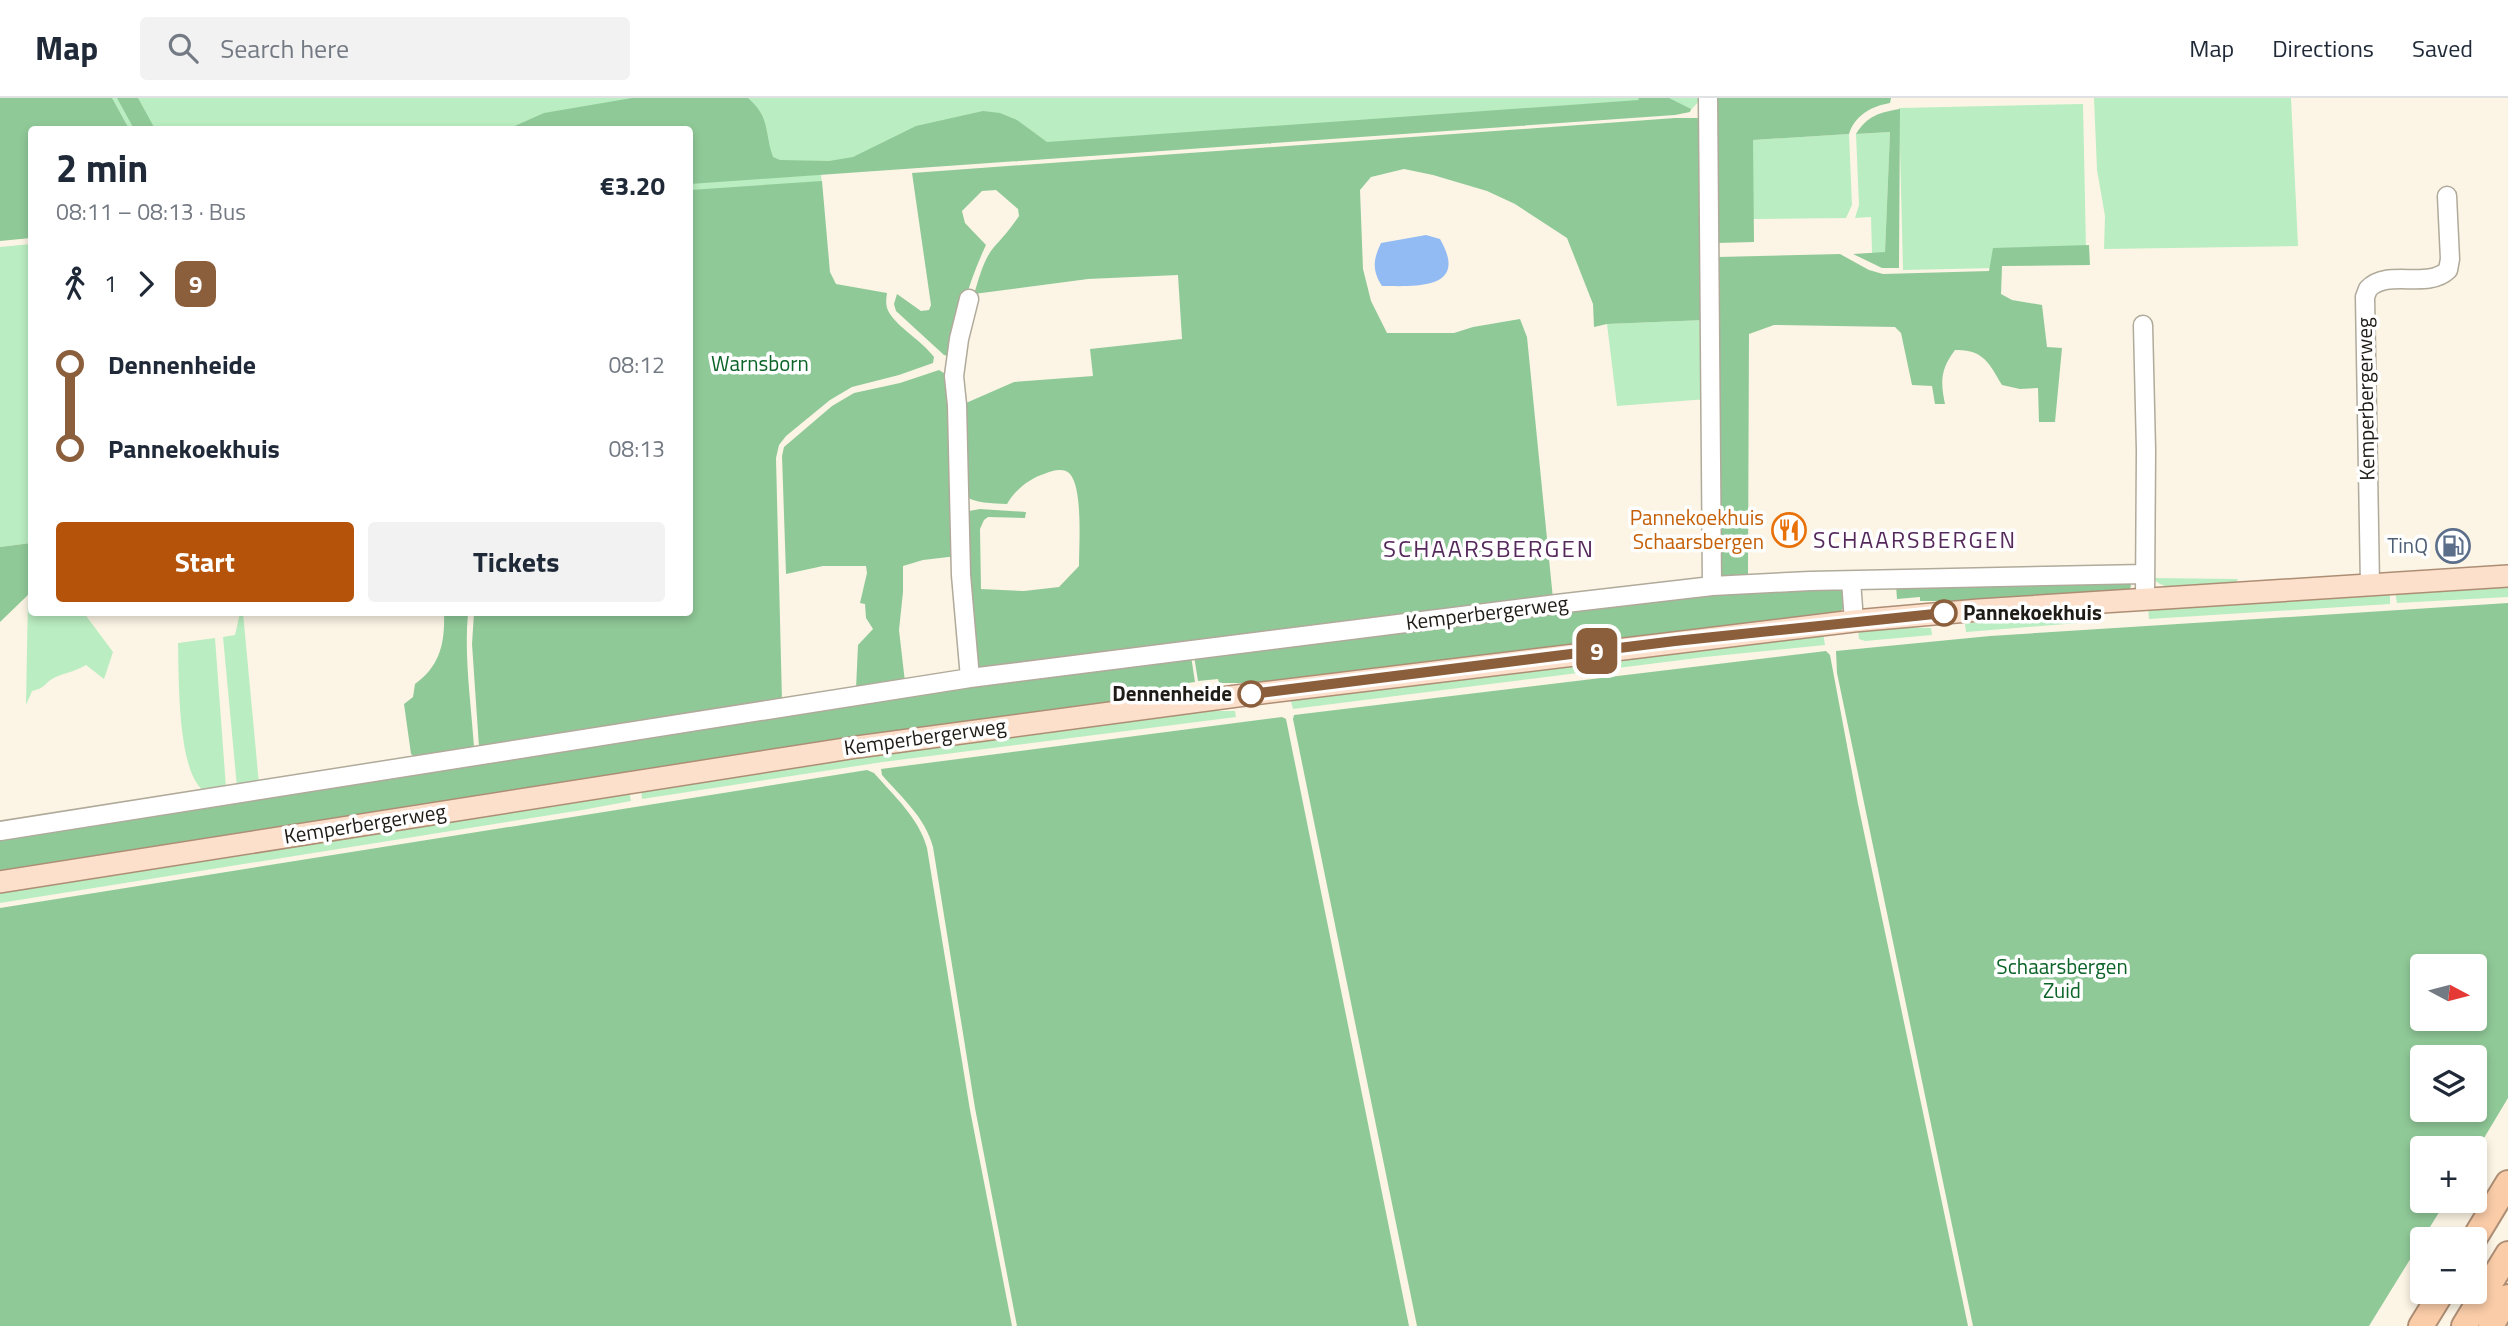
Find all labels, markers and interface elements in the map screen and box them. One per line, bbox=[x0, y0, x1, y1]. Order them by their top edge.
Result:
search box bbox=[140, 17, 630, 80]
text: Map bbox=[35, 23, 98, 73]
icon: search bbox=[164, 29, 202, 67]
text: Search here bbox=[220, 29, 349, 68]
text: Map bbox=[2189, 30, 2234, 66]
text: Directions bbox=[2272, 30, 2374, 66]
text: Saved bbox=[2412, 30, 2473, 66]
text: 2 min bbox=[56, 139, 148, 197]
text: €3.20 bbox=[600, 166, 665, 205]
text: 08:11 – 08:13 · Bus bbox=[56, 194, 246, 229]
icon: walk bbox=[56, 265, 94, 303]
icon: forward bbox=[127, 265, 165, 303]
text: 1 bbox=[104, 266, 117, 301]
text: 9 bbox=[189, 266, 202, 302]
street label: Kemperbergerweg bbox=[2348, 317, 2382, 481]
text: Dennenheide bbox=[108, 345, 256, 384]
text: 08:12 bbox=[608, 347, 665, 382]
park label: Warnsborn bbox=[711, 347, 809, 379]
text: Pannekoekhuis bbox=[108, 429, 280, 468]
text: 08:13 bbox=[608, 431, 665, 466]
place label: Pannekoekhuis Schaarsbergen bbox=[1630, 501, 1764, 557]
restaurant icon: Pannekoekhuis Schaarsbergen bbox=[1770, 511, 1808, 549]
button: Start bbox=[56, 522, 354, 602]
button: Tickets bbox=[368, 522, 665, 602]
district label: SCHAARSBERGEN bbox=[1813, 522, 2017, 557]
fuel station icon: TinQ bbox=[2434, 527, 2472, 565]
place label: TinQ bbox=[2387, 529, 2428, 561]
district label: SCHAARSBERGEN bbox=[1383, 530, 1595, 566]
street label: Kemperbergerweg bbox=[1404, 586, 1570, 638]
place label: Pannekoekhuis bbox=[1963, 596, 2102, 628]
marker: Pannekoekhuis bbox=[1931, 600, 1957, 626]
line badge: 9 bbox=[1574, 628, 1620, 674]
text: 9 bbox=[1590, 633, 1604, 669]
place label: Dennenheide bbox=[1112, 677, 1232, 709]
marker: Dennenheide bbox=[1238, 681, 1264, 707]
street label: Kemperbergerweg bbox=[842, 709, 1008, 763]
street label: Kemperbergerweg bbox=[282, 794, 448, 852]
park label: Schaarsbergen Zuid bbox=[1996, 950, 2128, 1006]
north arrow bbox=[2410, 954, 2487, 1031]
map controls bbox=[2410, 954, 2487, 1304]
button: layers bbox=[2410, 1045, 2487, 1122]
button: + bbox=[2410, 1136, 2487, 1213]
button: − bbox=[2410, 1227, 2487, 1304]

